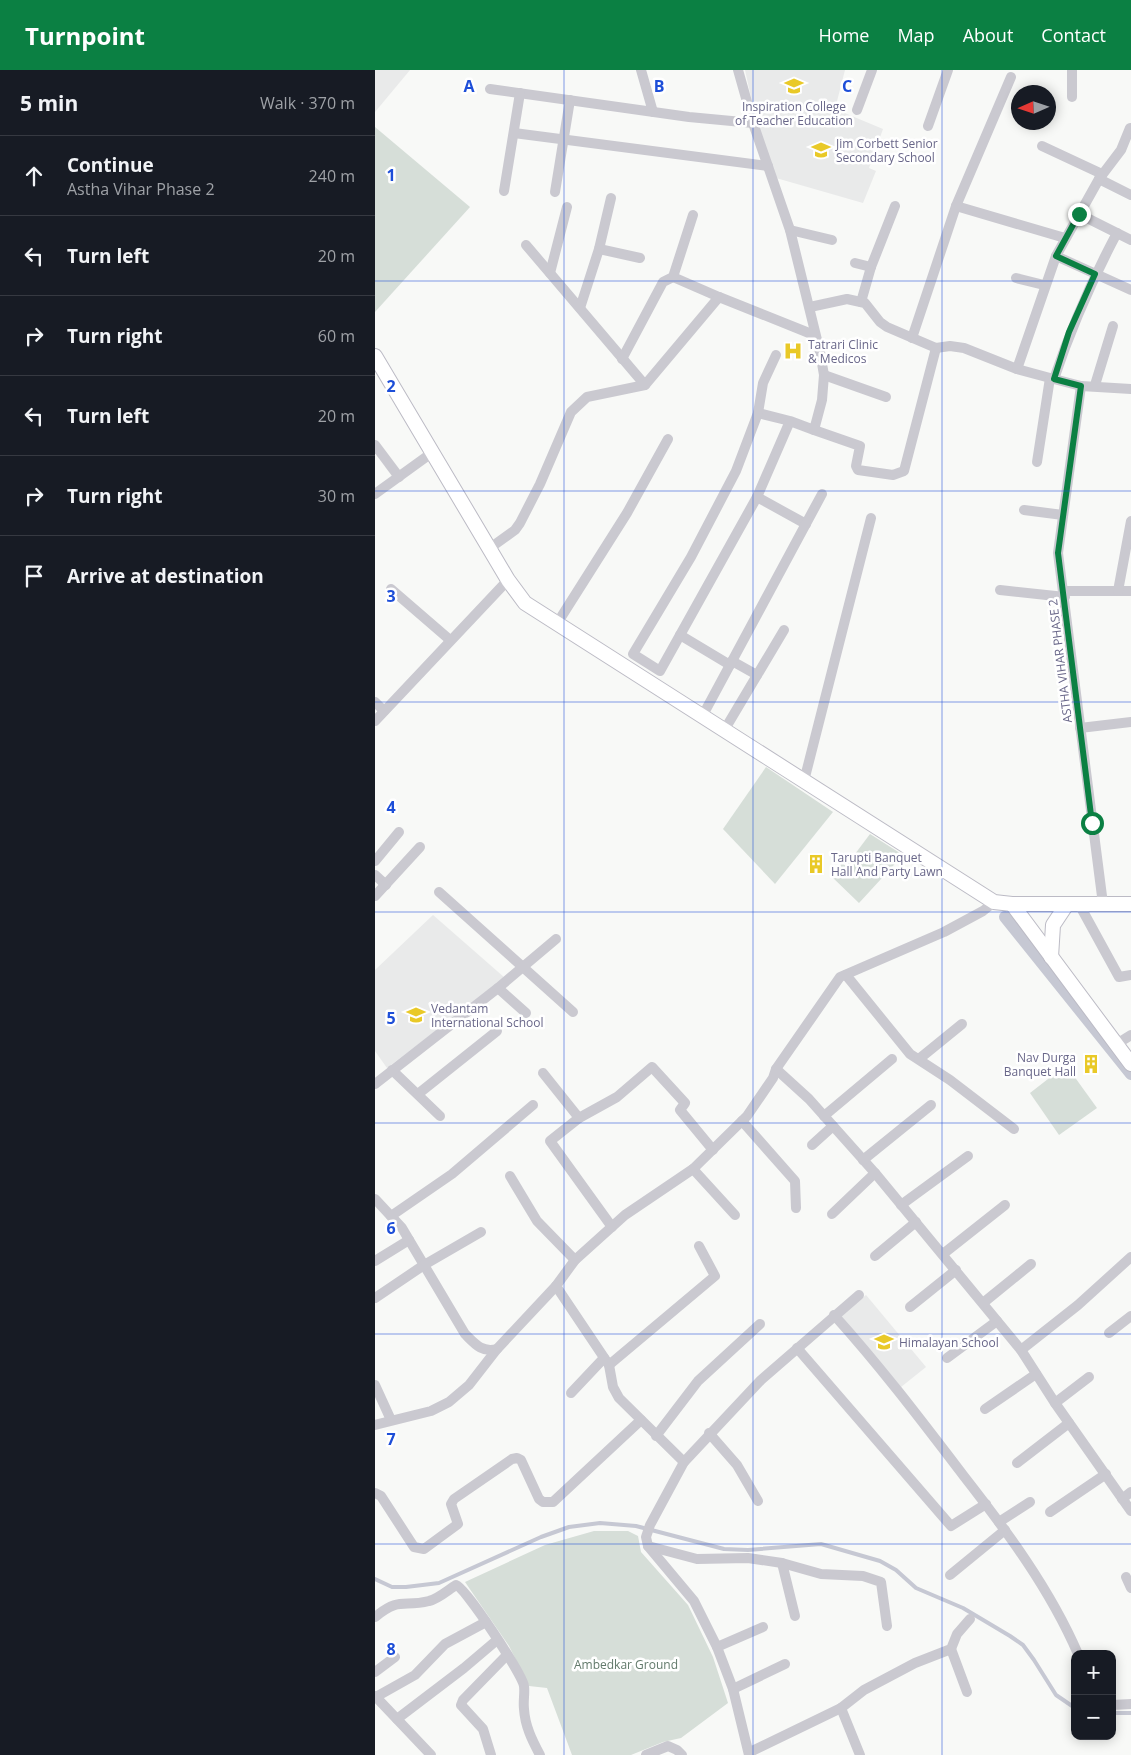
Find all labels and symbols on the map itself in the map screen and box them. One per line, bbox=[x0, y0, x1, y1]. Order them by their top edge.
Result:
text: A bbox=[463, 75, 475, 97]
text: B bbox=[654, 75, 664, 97]
school or university icon: Inspiration College of Teacher Education bbox=[783, 75, 805, 97]
text: C bbox=[842, 75, 852, 97]
north arrow bbox=[1011, 85, 1056, 130]
place label: Inspiration College of Teacher Education bbox=[735, 98, 853, 129]
place label: Jim Corbett Senior Secondary School bbox=[835, 135, 938, 166]
school or university icon: Jim Corbett Senior Secondary School bbox=[810, 139, 832, 161]
text: 1 bbox=[386, 164, 396, 186]
route end bbox=[1068, 203, 1091, 226]
place label: Tatrari Clinic & Medicos bbox=[808, 336, 878, 367]
hospital icon: Tatrari Clinic & Medicos bbox=[782, 340, 804, 362]
text: 2 bbox=[386, 375, 396, 397]
text: 3 bbox=[386, 585, 396, 607]
street label: ASTHA VIHAR PHASE 2 bbox=[1044, 598, 1076, 724]
text: 4 bbox=[386, 796, 396, 818]
route start bbox=[1081, 812, 1104, 835]
place label: Tarupti Banquet Hall And Party Lawn bbox=[831, 849, 943, 880]
building icon: Tarupti Banquet Hall And Party Lawn bbox=[805, 853, 827, 875]
place label: Vedantam International School bbox=[431, 1000, 544, 1031]
school or university icon: Vedantam International School bbox=[405, 1004, 427, 1026]
text: 5 bbox=[386, 1007, 396, 1029]
place label: Nav Durga Banquet Hall bbox=[1004, 1049, 1076, 1080]
building icon: Nav Durga Banquet Hall bbox=[1080, 1053, 1102, 1075]
text: 6 bbox=[386, 1217, 396, 1239]
school or university icon: Himalayan School bbox=[873, 1331, 895, 1353]
place label: Himalayan School bbox=[899, 1334, 999, 1351]
text: 7 bbox=[386, 1428, 396, 1450]
text: 8 bbox=[386, 1638, 396, 1660]
park label: Ambedkar Ground bbox=[574, 1656, 678, 1673]

